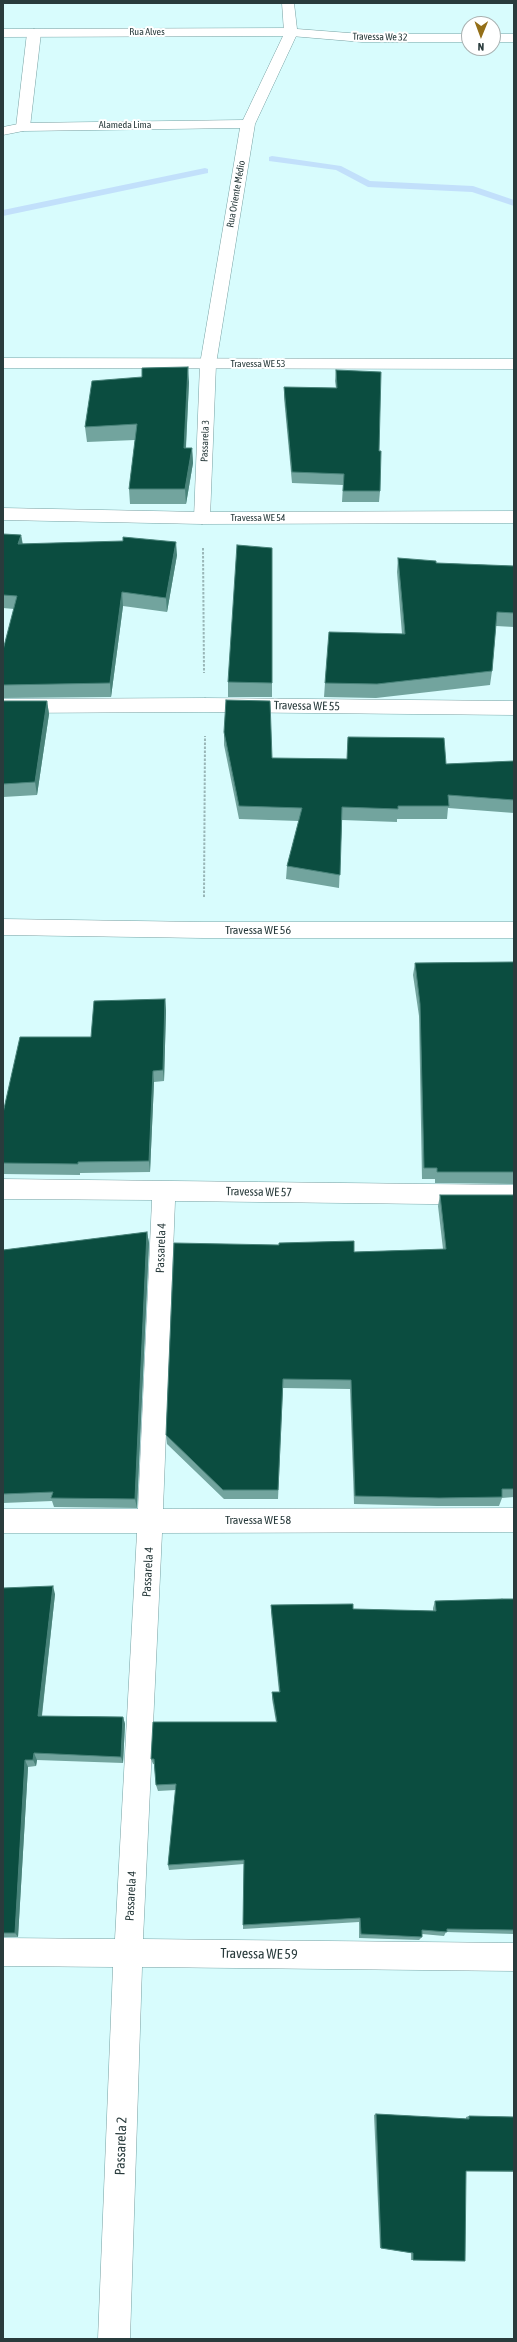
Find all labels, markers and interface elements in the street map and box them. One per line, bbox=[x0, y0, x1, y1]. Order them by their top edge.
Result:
north arrow bbox=[461, 16, 501, 56]
street label: Rua Alves bbox=[129, 26, 165, 38]
street label: Travessa We 32 bbox=[352, 31, 408, 43]
text: N bbox=[477, 41, 484, 53]
street label: Alameda Lima bbox=[99, 119, 151, 131]
street label: Rua Oriente Médio bbox=[224, 159, 248, 229]
street label: Travessa WE 53 bbox=[230, 358, 286, 370]
street label: Passarela 3 bbox=[198, 420, 212, 462]
street label: Travessa WE 54 bbox=[230, 512, 286, 524]
street label: Travessa WE 55 bbox=[274, 698, 340, 714]
street label: Travessa WE 56 bbox=[225, 923, 291, 937]
street label: Travessa WE 57 bbox=[226, 1184, 292, 1200]
street label: Passarela 4 bbox=[153, 1223, 169, 1273]
street label: Travessa WE 58 bbox=[225, 1513, 291, 1527]
street label: Passarela 4 bbox=[139, 1547, 157, 1597]
street label: Passarela 4 bbox=[122, 1871, 140, 1921]
street label: Travessa WE 59 bbox=[220, 1945, 298, 1963]
street label: Passarela 2 bbox=[112, 2116, 130, 2176]

